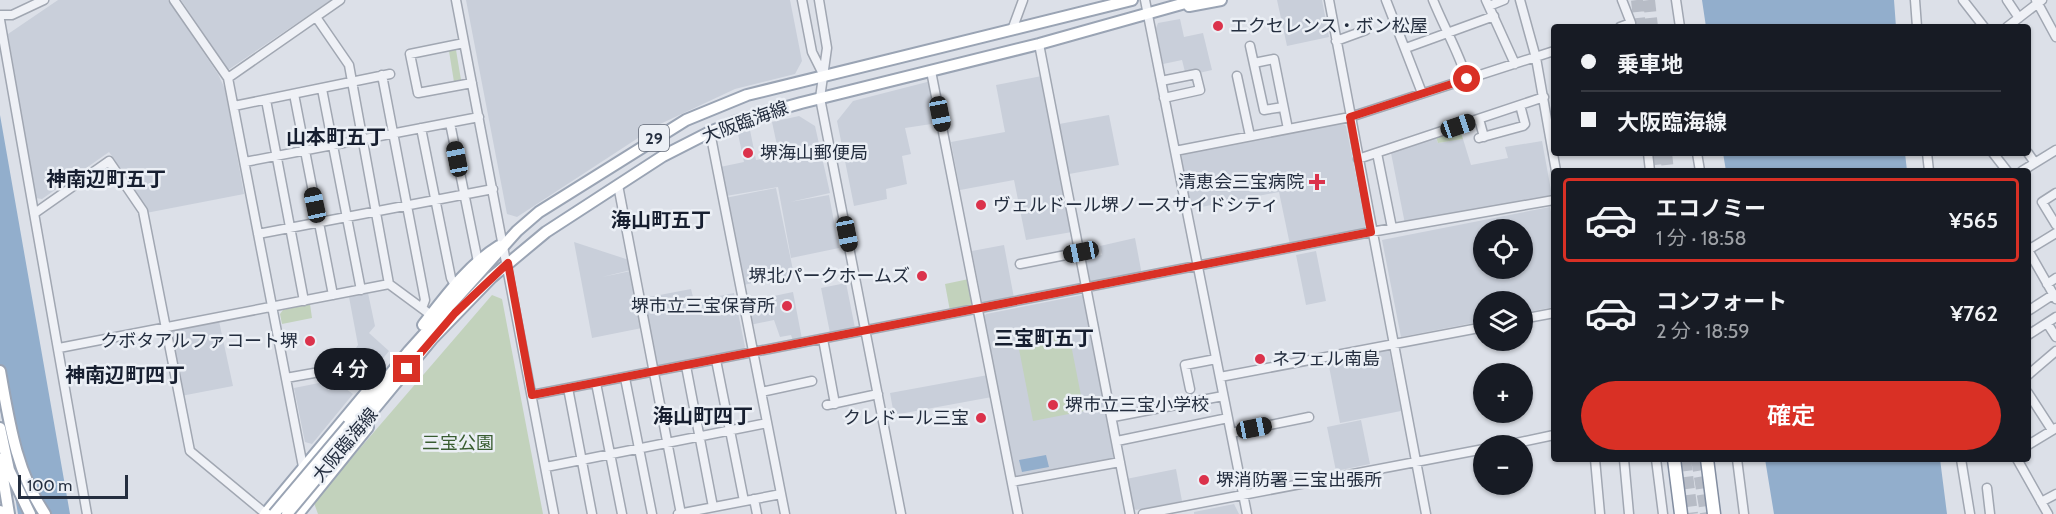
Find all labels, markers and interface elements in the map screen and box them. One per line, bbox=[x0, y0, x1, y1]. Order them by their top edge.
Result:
place label: エクセレンス・ボン松屋 bbox=[1230, 15, 1428, 37]
marker: エクセレンス・ボン松屋 bbox=[1211, 19, 1225, 33]
text: 乗車地 bbox=[1617, 51, 1683, 78]
route start bbox=[1453, 65, 1480, 92]
car bbox=[928, 95, 952, 133]
street label: 大阪臨海線 bbox=[699, 96, 791, 148]
text: 大阪臨海線 bbox=[1617, 109, 1727, 136]
car bbox=[1438, 112, 1478, 140]
district label: 山本町五丁 bbox=[286, 125, 386, 149]
road number: 29 bbox=[639, 125, 669, 151]
car bbox=[445, 140, 469, 178]
place label: 堺海山郵便局 bbox=[760, 142, 868, 164]
marker: 堺海山郵便局 bbox=[741, 146, 755, 160]
district label: 神南辺町五丁 bbox=[46, 167, 166, 191]
place label: 清恵会三宝病院 bbox=[1178, 171, 1304, 193]
marker: 清恵会三宝病院 bbox=[1308, 173, 1326, 191]
car bbox=[302, 186, 328, 224]
icon: car bbox=[1584, 193, 1638, 247]
place label: ヴェルドール堺ノースサイドシティ bbox=[993, 194, 1279, 216]
text: エコノミー bbox=[1656, 195, 1766, 222]
marker: ヴェルドール堺ノースサイドシティ bbox=[974, 198, 988, 212]
text: ¥565 bbox=[1949, 207, 1998, 234]
district label: 海山町五丁 bbox=[611, 208, 711, 232]
car bbox=[835, 215, 859, 253]
map controls bbox=[1473, 219, 1533, 495]
button: locate bbox=[1473, 219, 1533, 279]
text: 1 分 · 18:58 bbox=[1656, 226, 1747, 250]
car bbox=[1062, 240, 1100, 264]
place label: 堺北パークホームズ bbox=[749, 265, 910, 287]
marker: 堺北パークホームズ bbox=[915, 269, 929, 283]
icon: car bbox=[1584, 286, 1638, 340]
text: コンフォート bbox=[1656, 288, 1787, 315]
button: layers bbox=[1473, 291, 1533, 351]
place label: 堺市立三宝保育所 bbox=[631, 295, 775, 317]
marker: 堺市立三宝保育所 bbox=[780, 299, 794, 313]
text: ¥762 bbox=[1950, 300, 1998, 327]
text: 2 分 · 18:59 bbox=[1656, 319, 1750, 343]
district label: 三宝町五丁 bbox=[994, 326, 1094, 350]
place label: クボタアルファコート堺 bbox=[100, 330, 298, 352]
marker: クボタアルファコート堺 bbox=[303, 334, 317, 348]
callout: 4 分 bbox=[314, 348, 386, 390]
place label: ネフェル南島 bbox=[1272, 348, 1380, 370]
marker: ネフェル南島 bbox=[1253, 352, 1267, 366]
route end bbox=[393, 355, 420, 382]
text: 4 分 bbox=[332, 357, 368, 381]
district label: 神南辺町四丁 bbox=[65, 363, 185, 387]
button: + bbox=[1473, 363, 1533, 423]
button: 確定 bbox=[1581, 381, 2001, 450]
place label: 堺市立三宝小学校 bbox=[1065, 394, 1209, 416]
marker: 堺市立三宝小学校 bbox=[1046, 398, 1060, 412]
street label: 大阪臨海線 bbox=[308, 403, 382, 487]
district label: 海山町四丁 bbox=[653, 404, 753, 428]
place label: クレドール三宝 bbox=[843, 407, 969, 429]
marker: クレドール三宝 bbox=[974, 411, 988, 425]
car bbox=[1235, 416, 1273, 440]
park label: 三宝公園 bbox=[422, 432, 494, 454]
button: − bbox=[1473, 435, 1533, 495]
place label: 堺消防署 三宝出張所 bbox=[1216, 469, 1382, 491]
scale bar bbox=[18, 472, 128, 500]
marker: 堺消防署 三宝出張所 bbox=[1197, 473, 1211, 487]
text: 100 m bbox=[27, 476, 72, 495]

